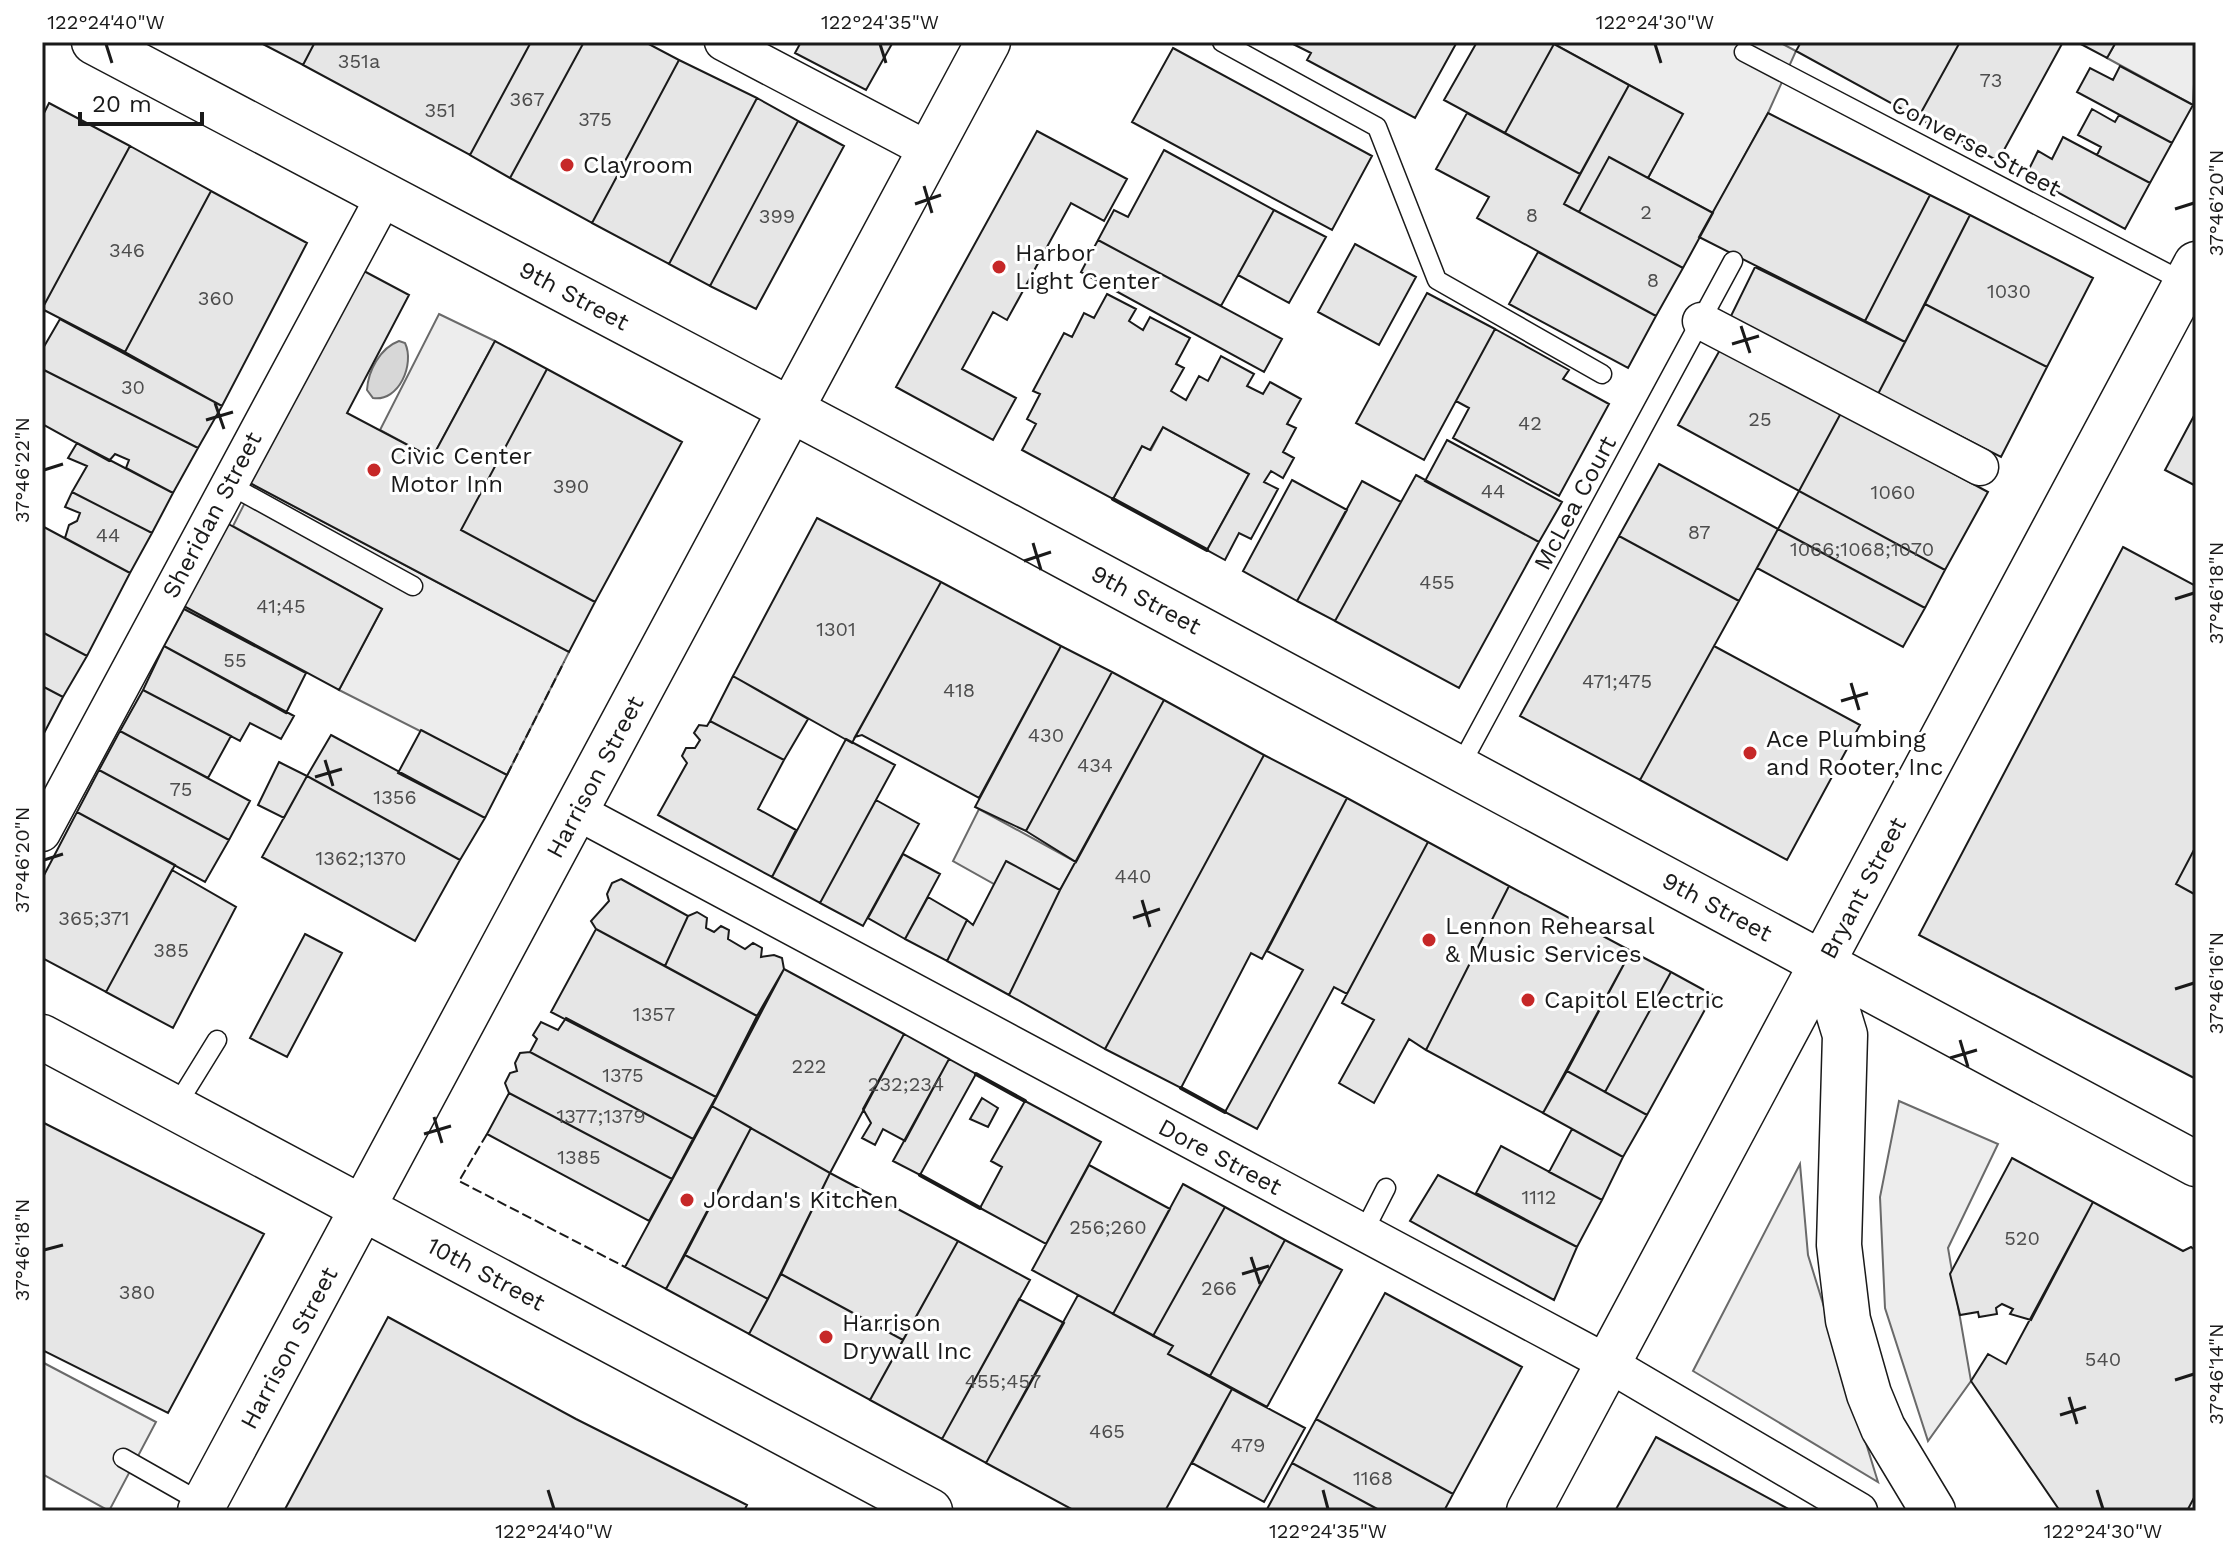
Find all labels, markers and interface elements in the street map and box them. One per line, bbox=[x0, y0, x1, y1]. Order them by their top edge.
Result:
text: 122°24'40"W bbox=[47, 10, 165, 34]
text: 122°24'35"W bbox=[821, 10, 939, 34]
text: 122°24'30"W bbox=[1596, 10, 1714, 34]
house number: 351a bbox=[338, 49, 380, 73]
house number: 73 bbox=[1980, 68, 2002, 92]
scale bar bbox=[80, 76, 202, 126]
house number: 367 bbox=[510, 87, 544, 111]
text: 20 m bbox=[92, 90, 152, 118]
street label: Converse Street bbox=[1886, 90, 2066, 202]
house number: 351 bbox=[424, 98, 456, 122]
house number: 375 bbox=[578, 107, 612, 131]
text: 37°46'20"N bbox=[2204, 150, 2228, 256]
place label: Clayroom bbox=[583, 151, 693, 179]
marker: Clayroom bbox=[558, 156, 576, 174]
house number: 2 bbox=[1640, 200, 1652, 224]
house number: 8 bbox=[1526, 203, 1538, 227]
house number: 399 bbox=[759, 204, 795, 228]
house number: 346 bbox=[109, 238, 145, 262]
place label: Harbor Light Center bbox=[1015, 239, 1160, 295]
street label: 9th Street bbox=[514, 255, 634, 337]
marker: Harbor Light Center bbox=[990, 258, 1008, 276]
house number: 8 bbox=[1647, 268, 1659, 292]
house number: 1030 bbox=[1987, 279, 2031, 303]
house number: 360 bbox=[198, 286, 234, 310]
house number: 30 bbox=[121, 375, 145, 399]
house number: 25 bbox=[1748, 407, 1772, 431]
house number: 42 bbox=[1518, 411, 1542, 435]
text: 37°46'22"N bbox=[10, 417, 34, 523]
street label: Sheridan Street bbox=[156, 427, 268, 603]
street label: McLea Court bbox=[1528, 431, 1622, 575]
place label: Civic Center Motor Inn bbox=[390, 442, 532, 498]
marker: Civic Center Motor Inn bbox=[365, 461, 383, 479]
house number: 390 bbox=[553, 474, 589, 498]
house number: 44 bbox=[1481, 479, 1505, 503]
house number: 1060 bbox=[1871, 480, 1915, 504]
house number: 87 bbox=[1688, 520, 1710, 544]
house number: 44 bbox=[96, 523, 120, 547]
house number: 1066;1068;1070 bbox=[1790, 537, 1934, 561]
text: 37°46'18"N bbox=[2204, 542, 2228, 644]
street label: 9th Street bbox=[1086, 559, 1206, 641]
house number: 455 bbox=[1419, 570, 1455, 594]
house number: 41;45 bbox=[256, 594, 306, 618]
house number: 1301 bbox=[816, 617, 856, 641]
house number: 55 bbox=[223, 648, 247, 672]
house number: 471;475 bbox=[1582, 669, 1652, 693]
house number: 418 bbox=[943, 678, 975, 702]
street label: Harrison Street bbox=[541, 691, 649, 863]
house number: 430 bbox=[1028, 723, 1064, 747]
place label: Ace Plumbing and Rooter, Inc bbox=[1766, 725, 1943, 781]
marker: Ace Plumbing and Rooter, Inc bbox=[1741, 744, 1759, 762]
house number: 434 bbox=[1077, 753, 1113, 777]
house number: 75 bbox=[170, 777, 192, 801]
house number: 1356 bbox=[373, 785, 417, 809]
text: 37°46'20"N bbox=[10, 807, 34, 913]
street label: Bryant Street bbox=[1814, 812, 1912, 964]
house number: 1362;1370 bbox=[315, 846, 407, 870]
house number: 440 bbox=[1115, 864, 1151, 888]
street label: 9th Street bbox=[1657, 866, 1777, 948]
house number: 365;371 bbox=[58, 906, 130, 930]
place label: Lennon Rehearsal & Music Services bbox=[1445, 912, 1655, 968]
marker: Lennon Rehearsal & Music Services bbox=[1420, 931, 1438, 949]
text: 37°46'16"N bbox=[2204, 932, 2228, 1034]
house number: 385 bbox=[153, 938, 189, 962]
place label: Capitol Electric bbox=[1544, 986, 1724, 1014]
marker: Capitol Electric bbox=[1519, 991, 1537, 1009]
house number: 1357 bbox=[633, 1002, 675, 1026]
house number: 222 bbox=[792, 1054, 826, 1078]
house number: 1375 bbox=[602, 1063, 644, 1087]
house number: 232;234 bbox=[868, 1072, 944, 1096]
house number: 1377;1379 bbox=[556, 1104, 646, 1128]
street label: Dore Street bbox=[1154, 1113, 1286, 1201]
house number: 1385 bbox=[557, 1145, 601, 1169]
house number: 1112 bbox=[1521, 1185, 1557, 1209]
place label: Jordan's Kitchen bbox=[703, 1186, 898, 1214]
marker: Jordan's Kitchen bbox=[678, 1191, 696, 1209]
text: 37°46'18"N bbox=[10, 1199, 34, 1301]
house number: 256;260 bbox=[1069, 1215, 1147, 1239]
house number: 520 bbox=[2004, 1226, 2040, 1250]
street label: 10th Street bbox=[422, 1231, 550, 1317]
street label: Harrison Street bbox=[235, 1262, 343, 1434]
house number: 266 bbox=[1201, 1276, 1237, 1300]
house number: 380 bbox=[119, 1280, 155, 1304]
place label: Harrison Drywall Inc bbox=[842, 1309, 972, 1365]
text: 37°46'14"N bbox=[2204, 1323, 2228, 1425]
marker: Harrison Drywall Inc bbox=[817, 1328, 835, 1346]
house number: 540 bbox=[2085, 1347, 2121, 1371]
house number: 455;457 bbox=[965, 1369, 1041, 1393]
house number: 465 bbox=[1089, 1419, 1125, 1443]
house number: 479 bbox=[1231, 1433, 1265, 1457]
house number: 1168 bbox=[1353, 1466, 1393, 1490]
text: 122°24'40"W bbox=[495, 1519, 613, 1543]
text: 122°24'35"W bbox=[1269, 1519, 1387, 1543]
text: 122°24'30"W bbox=[2044, 1519, 2162, 1543]

